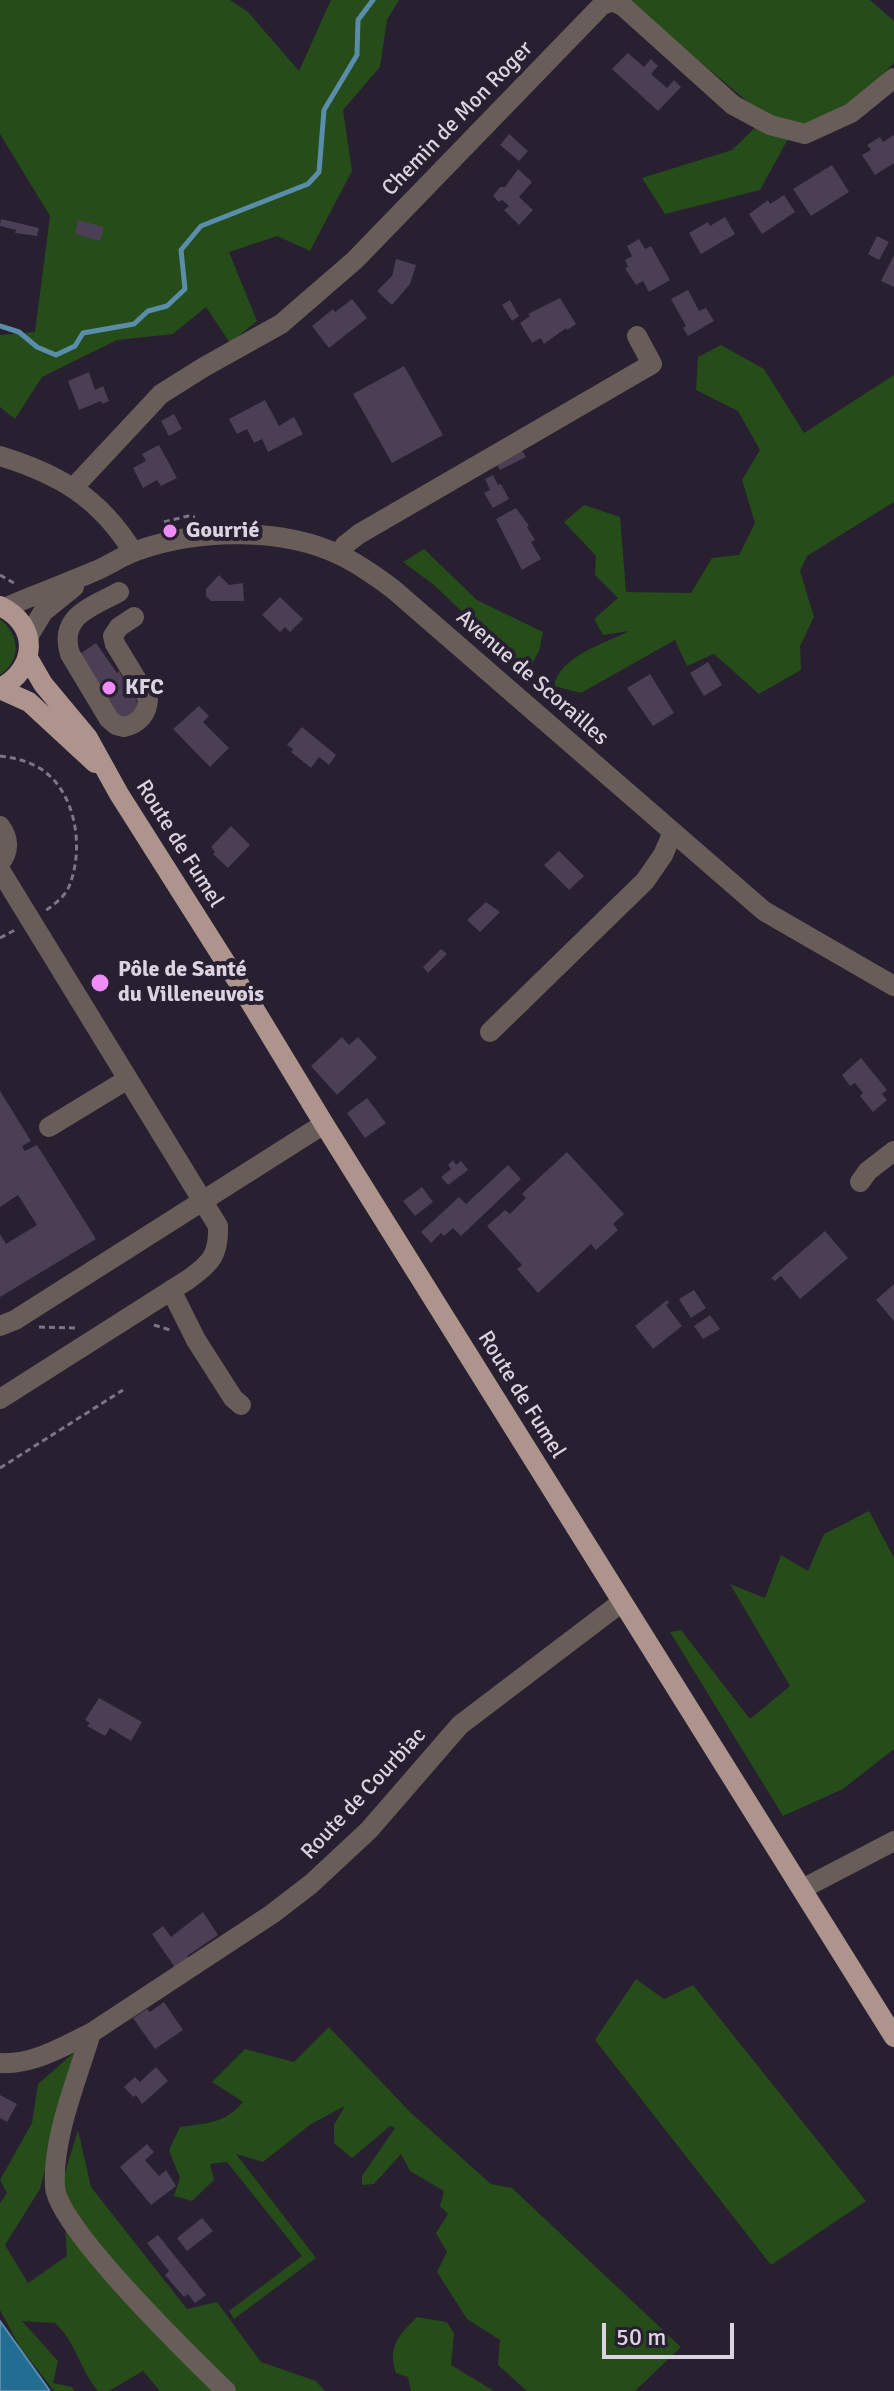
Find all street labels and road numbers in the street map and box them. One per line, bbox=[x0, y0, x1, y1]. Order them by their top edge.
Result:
street label: Chemin de Mon Roger bbox=[377, 36, 539, 202]
street label: Avenue de Scorailles bbox=[450, 605, 614, 751]
street label: Route de Fumel bbox=[129, 775, 229, 913]
street label: Route de Fumel bbox=[471, 1326, 571, 1464]
street label: Route de Courbiac bbox=[296, 1722, 432, 1866]

